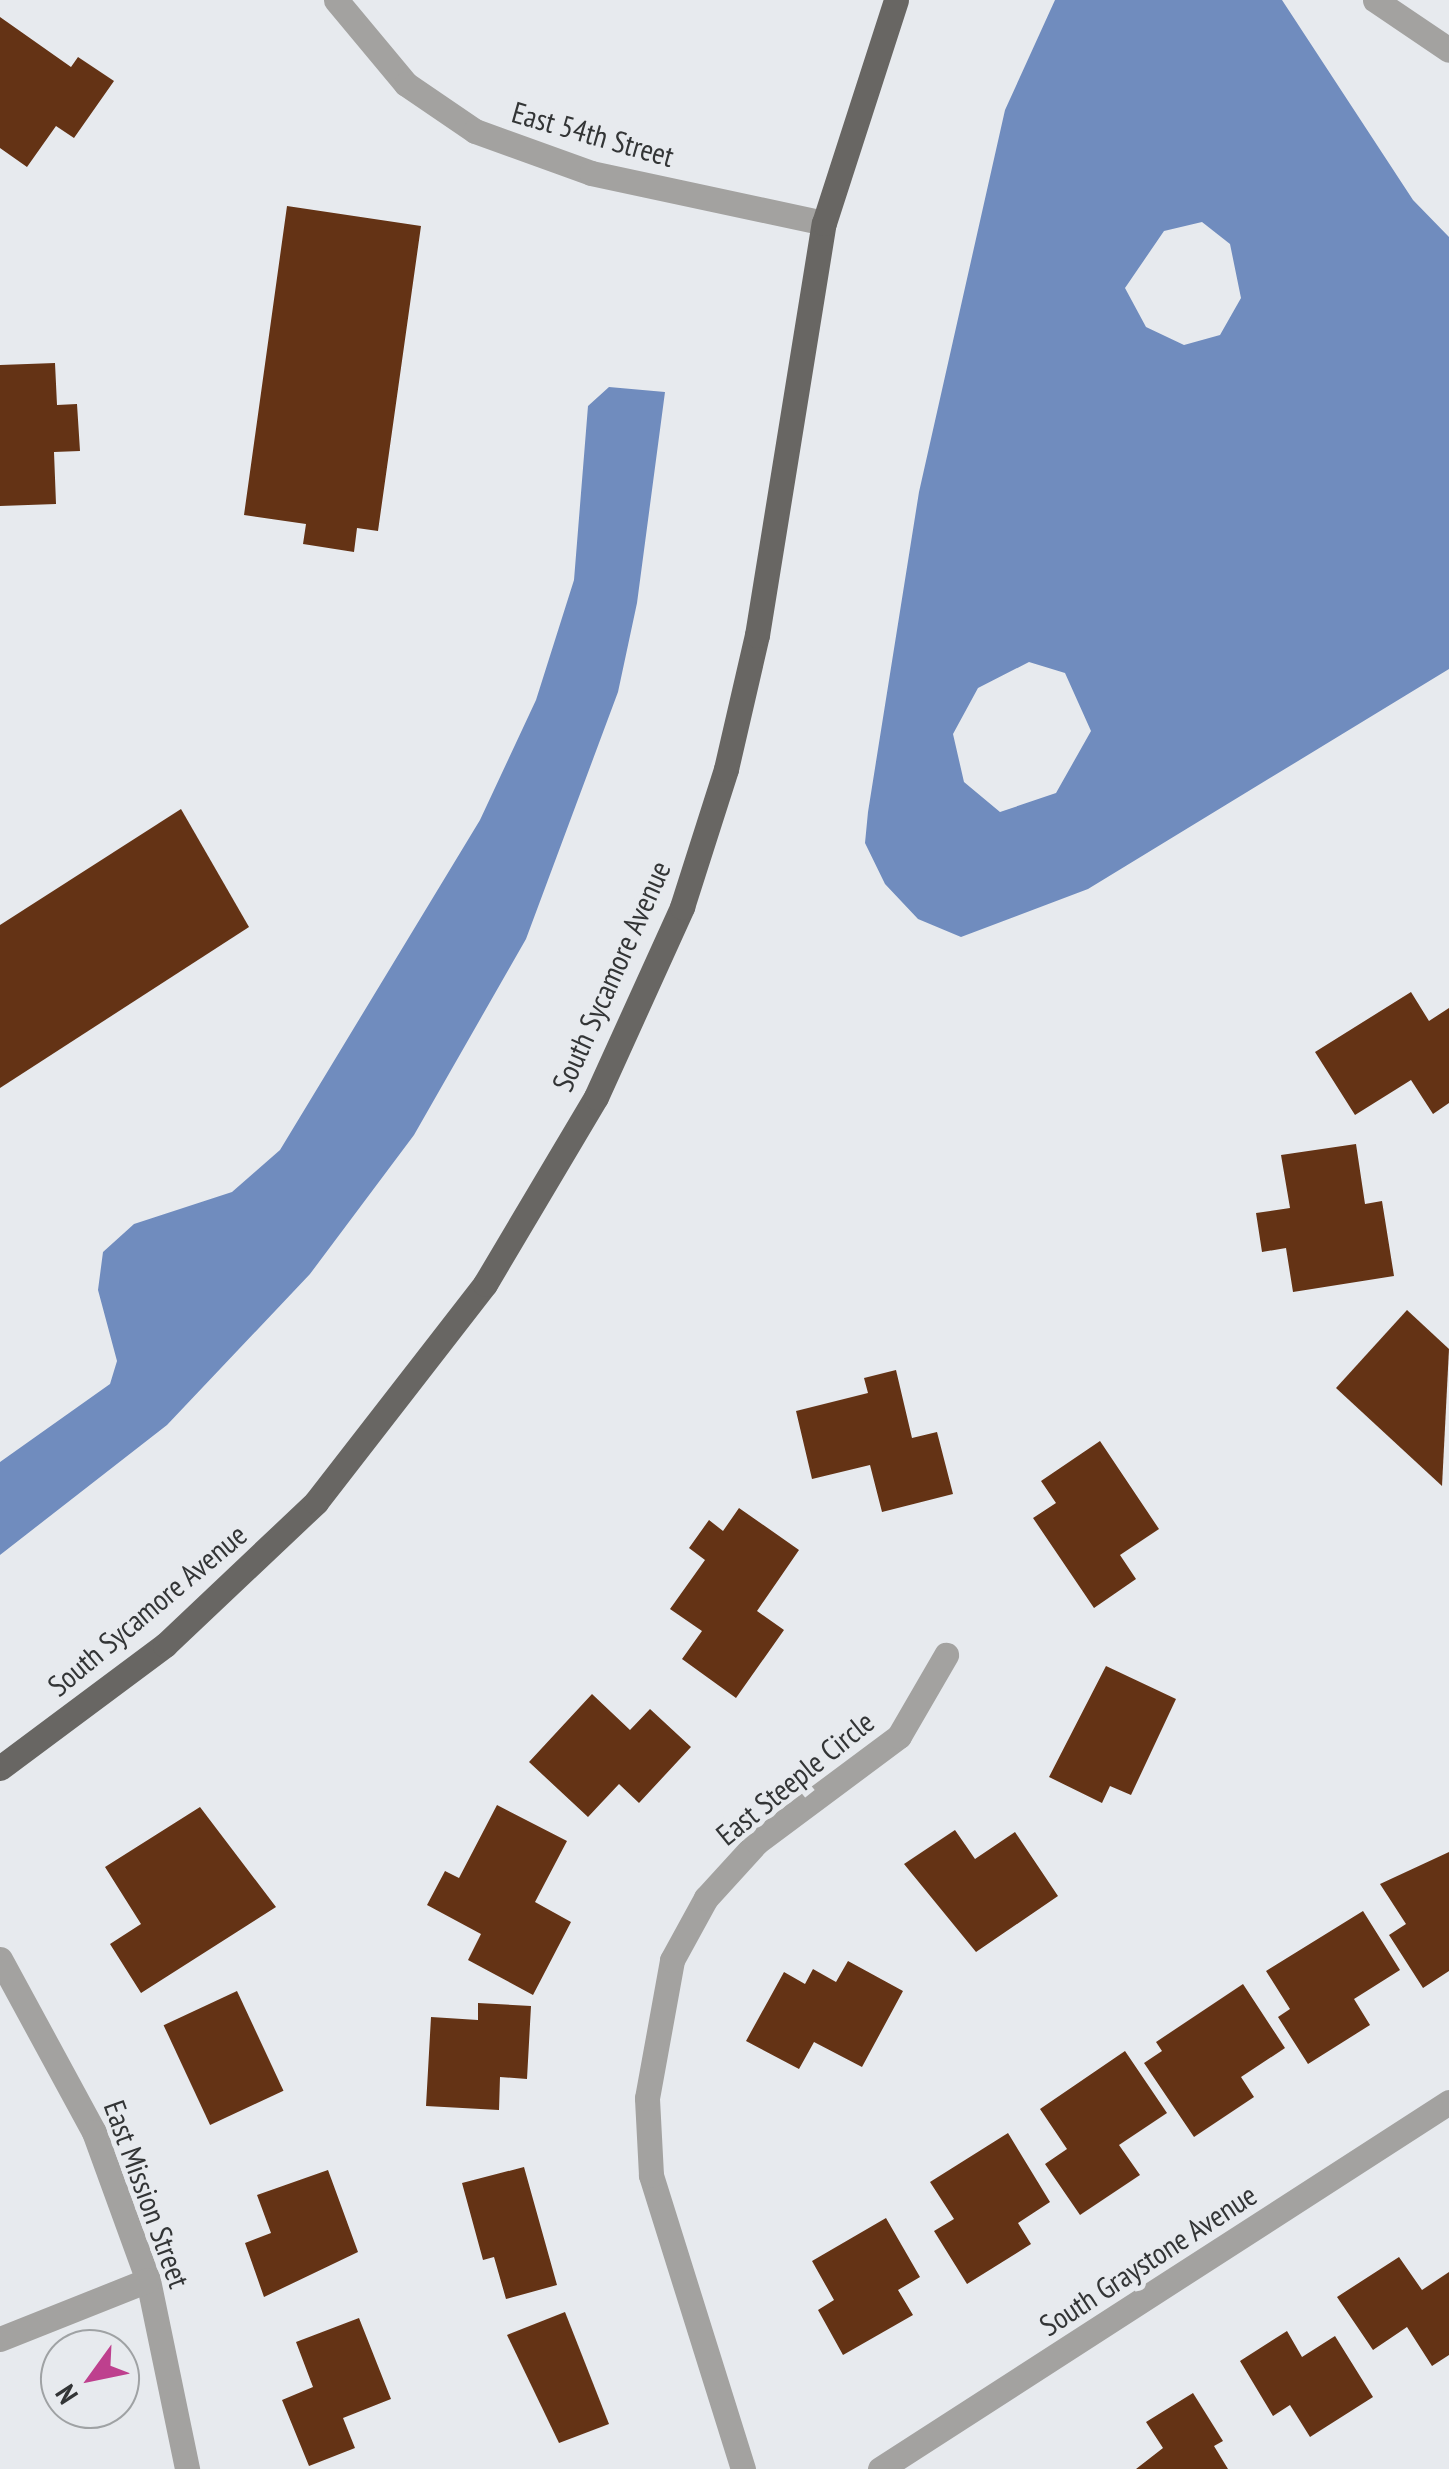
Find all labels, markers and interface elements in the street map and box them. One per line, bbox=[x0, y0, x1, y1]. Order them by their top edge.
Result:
street label: East 54th Street bbox=[508, 94, 678, 174]
street label: South Sycamore Avenue bbox=[544, 855, 678, 1097]
street label: South Sycamore Avenue bbox=[40, 1516, 254, 1704]
street label: East Steeple Circle bbox=[709, 1703, 881, 1853]
street label: East Mission Street bbox=[96, 2095, 198, 2293]
street label: South Graystone Avenue bbox=[1033, 2176, 1263, 2344]
north arrow bbox=[40, 2329, 140, 2429]
text: N bbox=[46, 2378, 86, 2411]

